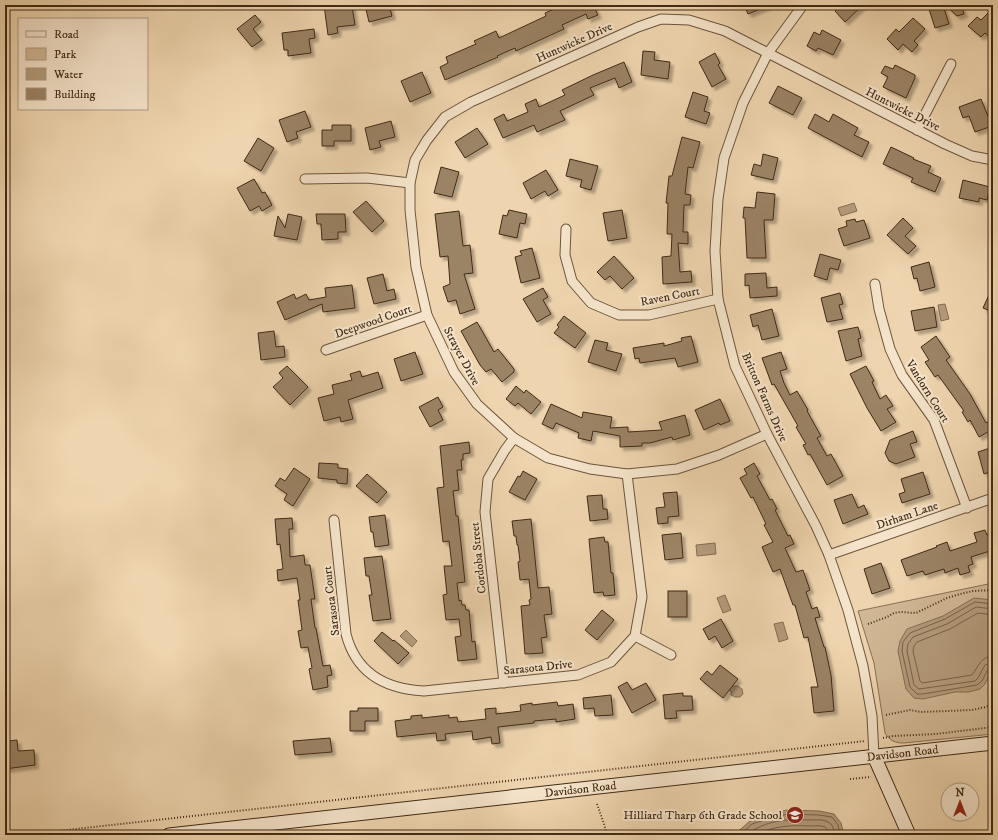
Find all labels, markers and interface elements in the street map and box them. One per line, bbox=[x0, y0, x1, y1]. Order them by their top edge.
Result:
legend bbox=[18, 18, 148, 110]
street label: Huntwicke Drive bbox=[534, 19, 615, 66]
text: Road bbox=[54, 27, 79, 42]
text: Park bbox=[54, 47, 76, 62]
text: Water bbox=[53, 67, 83, 82]
street label: Huntwicke Drive bbox=[863, 84, 943, 135]
text: Building bbox=[54, 87, 95, 102]
street label: Raven Court bbox=[639, 283, 701, 310]
street label: Deepwood Court bbox=[333, 301, 414, 342]
street label: Strayer Drive bbox=[440, 324, 483, 388]
street label: Britton Farms Drive bbox=[738, 350, 791, 444]
street label: Vandorn Court bbox=[902, 356, 953, 426]
street label: Dirham Lane bbox=[874, 498, 940, 533]
street label: Cordoba Street bbox=[467, 521, 490, 594]
street label: Sarasota Court bbox=[320, 565, 343, 637]
street label: Sarasota Drive bbox=[503, 656, 573, 679]
street label: Davidson Road bbox=[866, 742, 939, 765]
street label: Davidson Road bbox=[544, 778, 617, 801]
north arrow bbox=[940, 782, 980, 822]
text: N bbox=[955, 786, 965, 800]
school or university icon: Hilliard Tharp 6th Grade School bbox=[785, 805, 805, 825]
place label: Hilliard Tharp 6th Grade School bbox=[624, 808, 782, 823]

